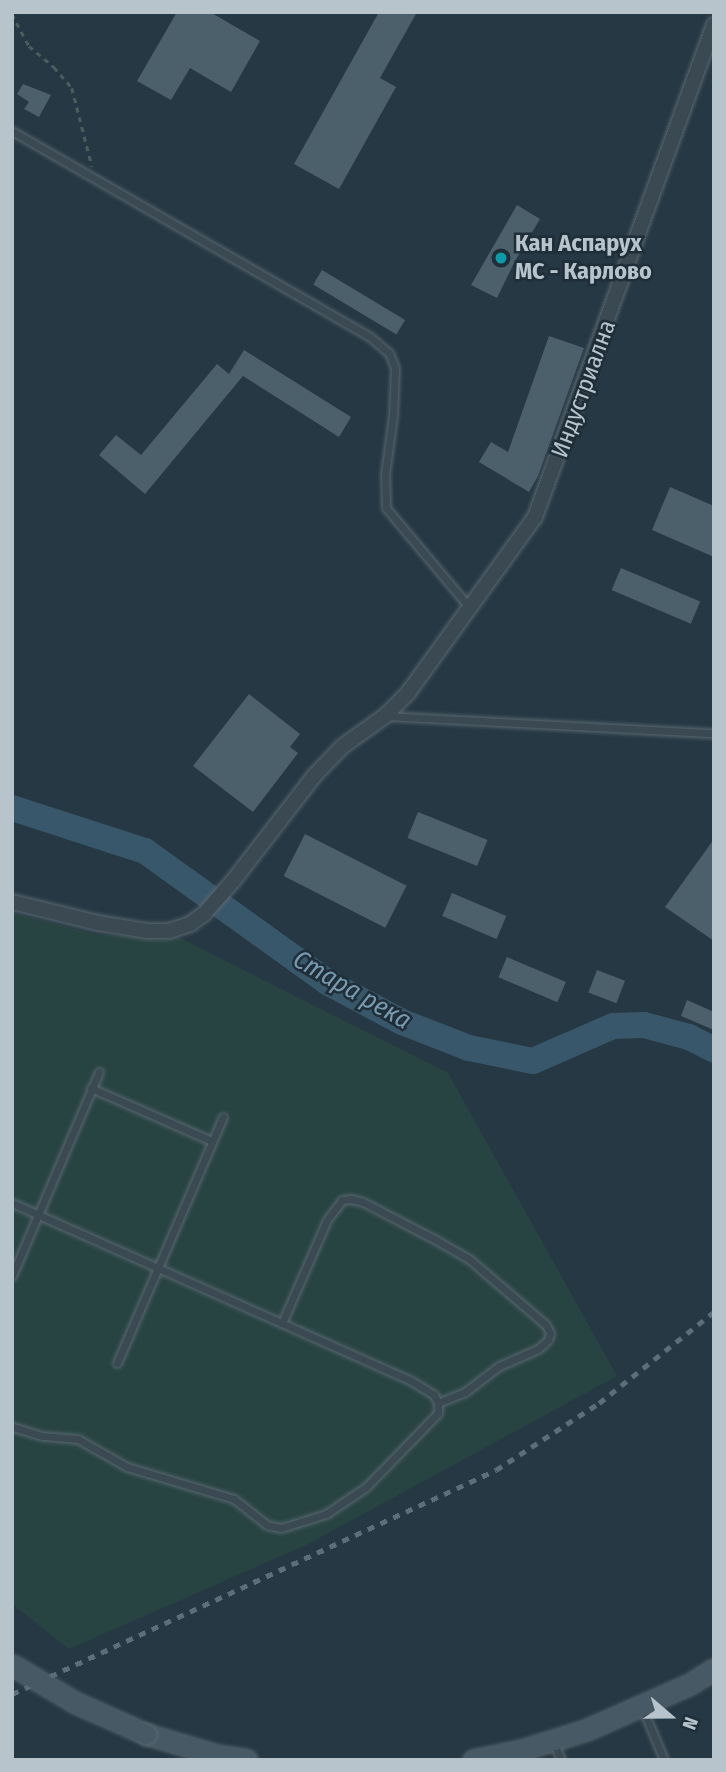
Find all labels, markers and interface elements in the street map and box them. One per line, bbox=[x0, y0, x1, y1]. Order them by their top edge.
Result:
place label: Кан Аспарух МС - Карлово bbox=[515, 230, 652, 286]
marker: Кан Аспарух МС - Карлово bbox=[493, 250, 509, 266]
street label: Индустриална bbox=[546, 316, 622, 462]
water label: Стара река bbox=[287, 944, 417, 1036]
north arrow bbox=[635, 1681, 705, 1751]
text: N bbox=[677, 1714, 703, 1733]

